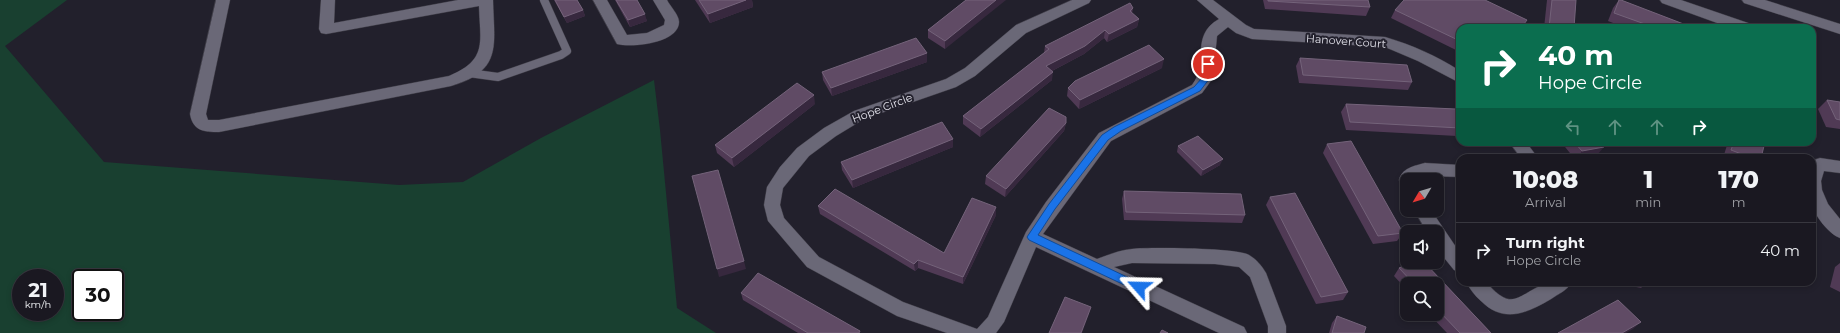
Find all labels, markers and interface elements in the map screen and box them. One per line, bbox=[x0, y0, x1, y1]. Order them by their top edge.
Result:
street label: Hanover Court bbox=[1306, 31, 1387, 51]
text: 40 m bbox=[1538, 38, 1614, 72]
icon: right bbox=[1472, 40, 1524, 92]
pin bbox=[1191, 47, 1225, 81]
icon: arrive bbox=[1197, 53, 1219, 75]
text: Hope Circle bbox=[1538, 72, 1642, 94]
street label: Hope Circle bbox=[850, 90, 915, 126]
icon: left bbox=[1562, 116, 1584, 138]
icon: ahead bbox=[1604, 116, 1626, 138]
icon: ahead bbox=[1646, 116, 1668, 138]
icon: right bbox=[1688, 116, 1710, 138]
text: 10:08 bbox=[1513, 165, 1578, 194]
text: 1 bbox=[1643, 165, 1653, 194]
text: 170 bbox=[1718, 165, 1759, 194]
north arrow bbox=[1400, 173, 1444, 217]
map controls bbox=[1400, 173, 1444, 321]
text: Arrival bbox=[1525, 194, 1566, 210]
text: min bbox=[1635, 194, 1661, 210]
text: m bbox=[1732, 194, 1746, 210]
button: sound bbox=[1400, 225, 1444, 269]
text: Turn right bbox=[1506, 233, 1585, 252]
icon: right bbox=[1472, 240, 1494, 262]
text: 40 m bbox=[1760, 241, 1800, 260]
text: Hope Circle bbox=[1506, 252, 1581, 268]
position arrow bbox=[1118, 266, 1160, 308]
speed limit sign: 30 bbox=[72, 269, 124, 321]
button: search bbox=[1400, 277, 1444, 321]
text: 21 bbox=[28, 278, 48, 302]
text: km/h bbox=[25, 298, 51, 311]

